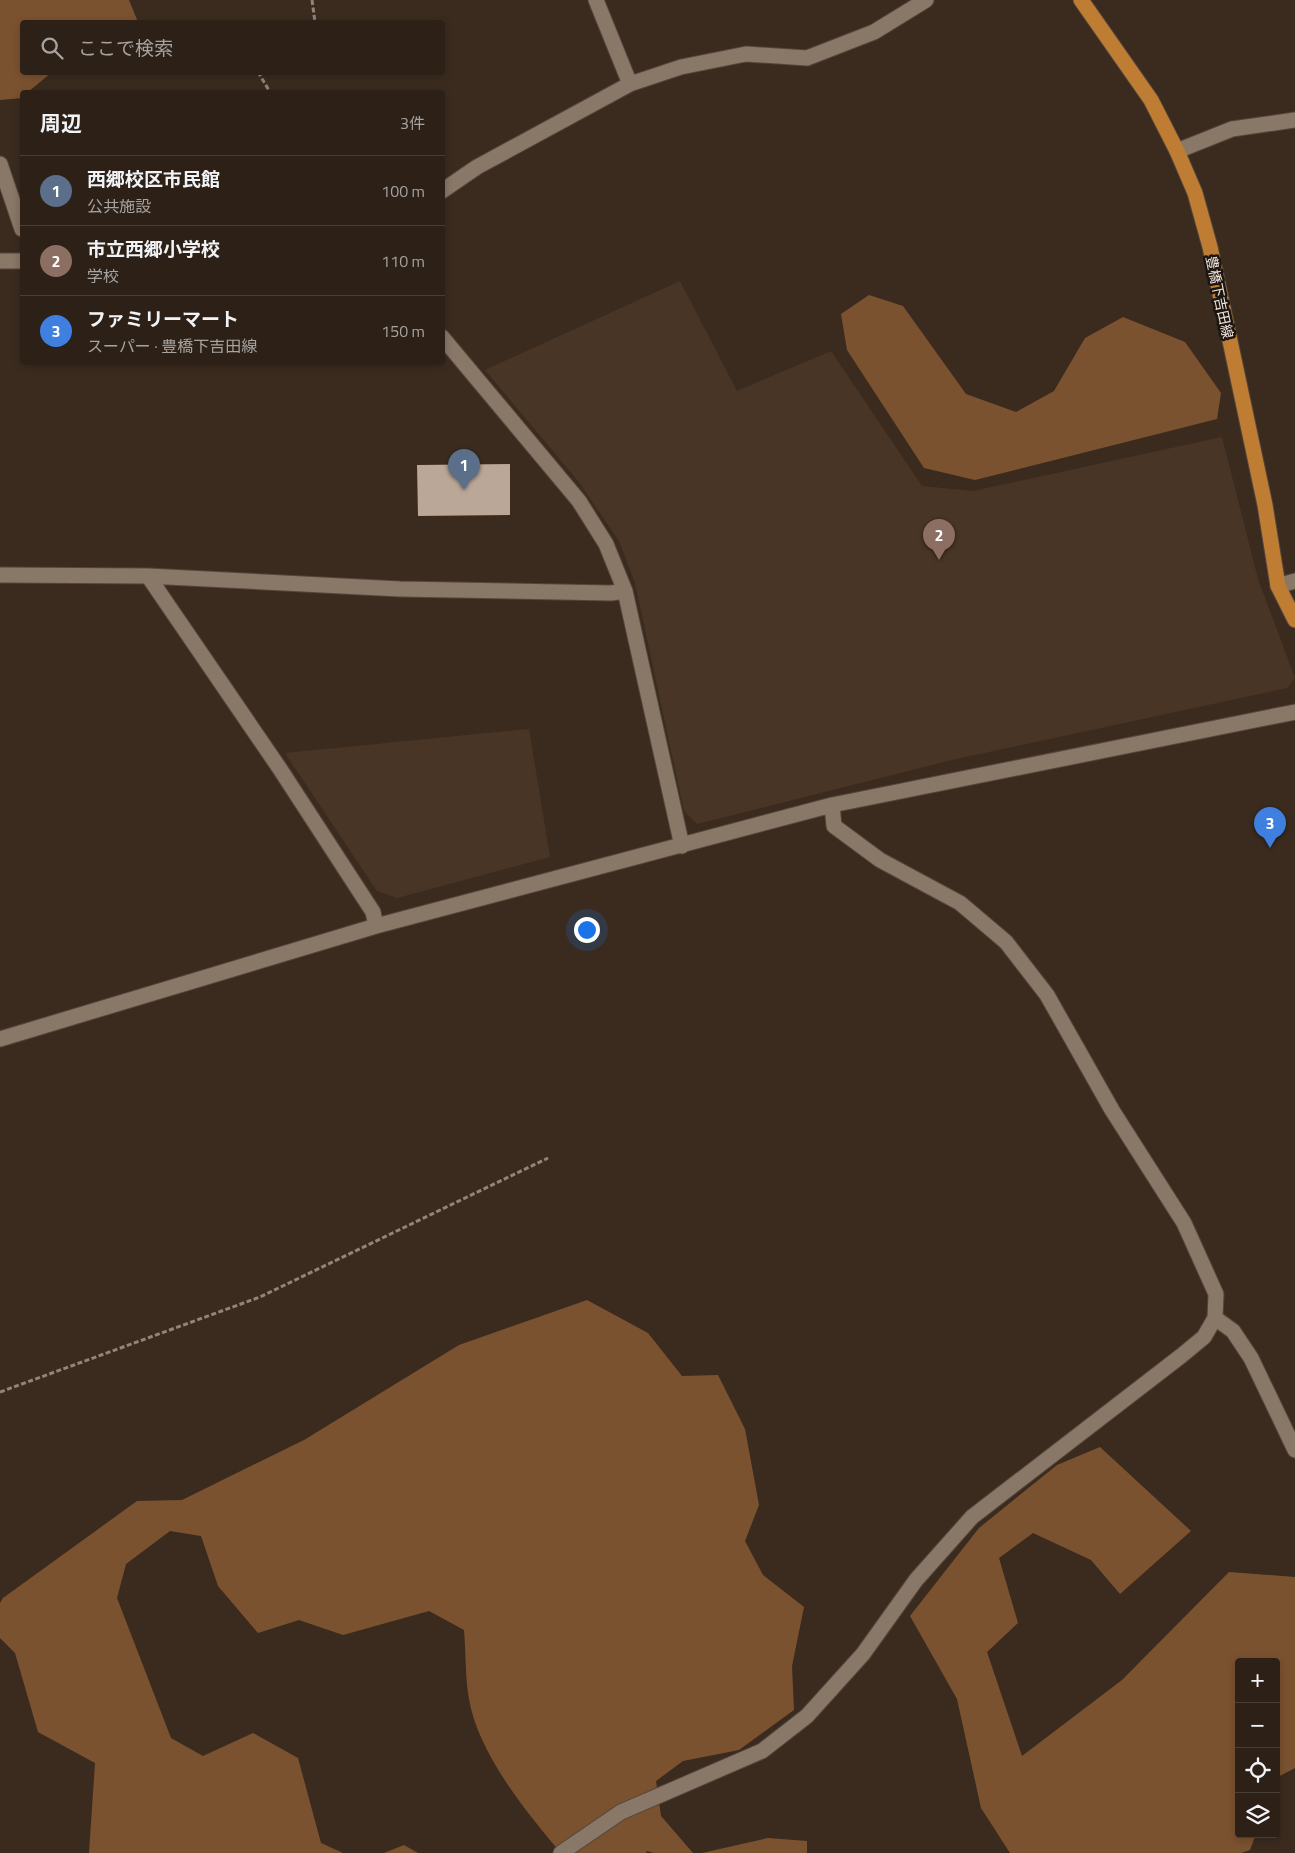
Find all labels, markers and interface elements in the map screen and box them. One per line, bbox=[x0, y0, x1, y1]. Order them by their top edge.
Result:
search box bbox=[20, 20, 445, 75]
text: ここで検索 bbox=[78, 33, 173, 62]
icon: search bbox=[38, 34, 66, 62]
text: 周辺 bbox=[40, 107, 82, 139]
text: 3件 bbox=[400, 111, 425, 135]
text: 西郷校区市民館 bbox=[87, 164, 220, 193]
text: 1 bbox=[52, 179, 60, 203]
text: 100 m bbox=[381, 179, 425, 203]
text: 公共施設 bbox=[87, 194, 151, 218]
text: 市立西郷小学校 bbox=[87, 234, 220, 263]
text: 2 bbox=[52, 249, 60, 273]
text: 110 m bbox=[381, 249, 425, 273]
street label: 豊橋下吉田線 bbox=[1201, 254, 1239, 340]
text: 学校 bbox=[87, 264, 119, 288]
text: ファミリーマート bbox=[87, 304, 239, 333]
text: 3 bbox=[52, 319, 60, 343]
text: 150 m bbox=[381, 319, 425, 343]
text: スーパー · 豊橋下吉田線 bbox=[87, 334, 257, 358]
pin: 1 bbox=[448, 449, 480, 490]
pin: 2 bbox=[923, 519, 955, 560]
pin: 3 bbox=[1254, 807, 1286, 848]
your location bbox=[574, 917, 600, 943]
map controls bbox=[1235, 1658, 1280, 1838]
button: + bbox=[1235, 1658, 1280, 1703]
button: − bbox=[1235, 1703, 1280, 1748]
button: locate bbox=[1235, 1748, 1280, 1793]
button: layers bbox=[1235, 1793, 1280, 1838]

